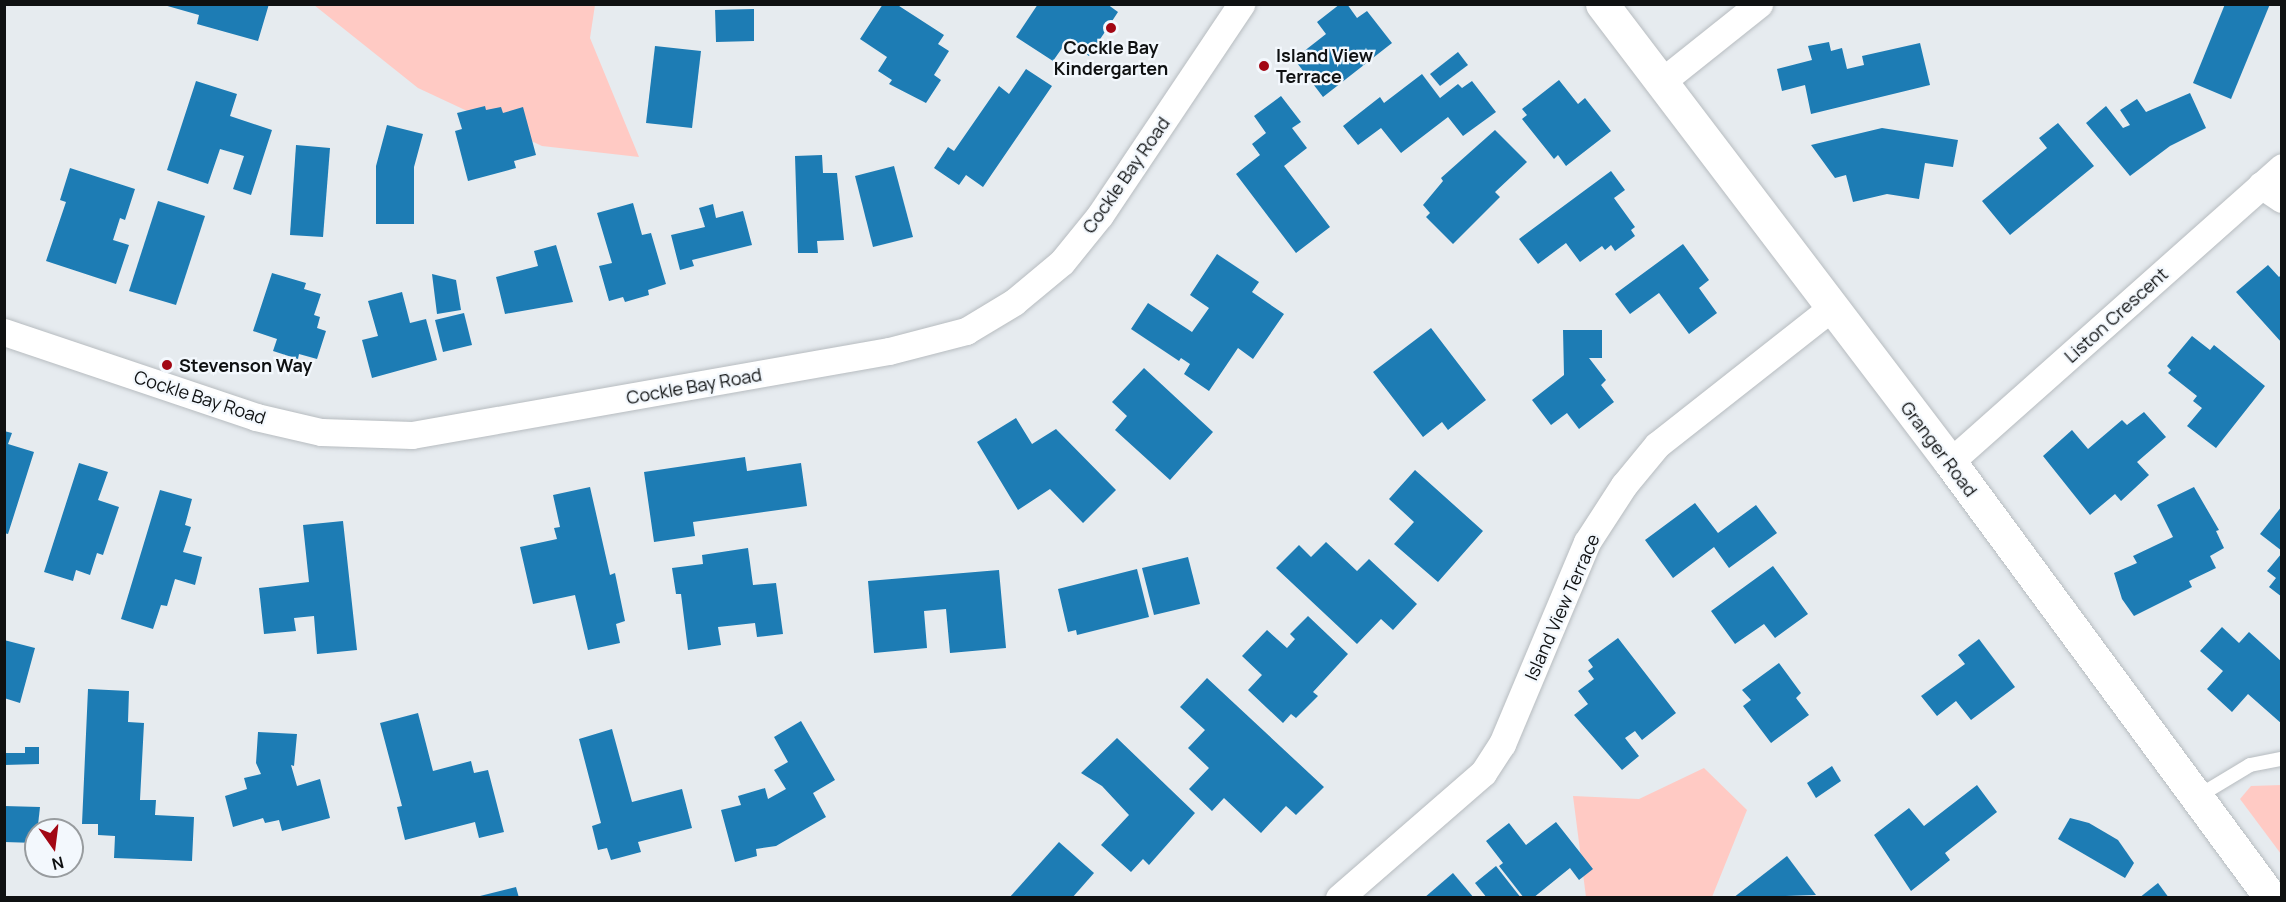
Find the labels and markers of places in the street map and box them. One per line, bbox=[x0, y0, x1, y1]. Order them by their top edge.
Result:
marker: Cockle Bay Kindergarten bbox=[1104, 21, 1118, 35]
place label: Cockle Bay Kindergarten bbox=[1054, 37, 1168, 80]
place label: Island View Terrace bbox=[1276, 45, 1373, 88]
marker: Island View Terrace bbox=[1257, 59, 1271, 73]
place label: Stevenson Way bbox=[179, 354, 312, 376]
marker: Stevenson Way bbox=[160, 358, 174, 372]

